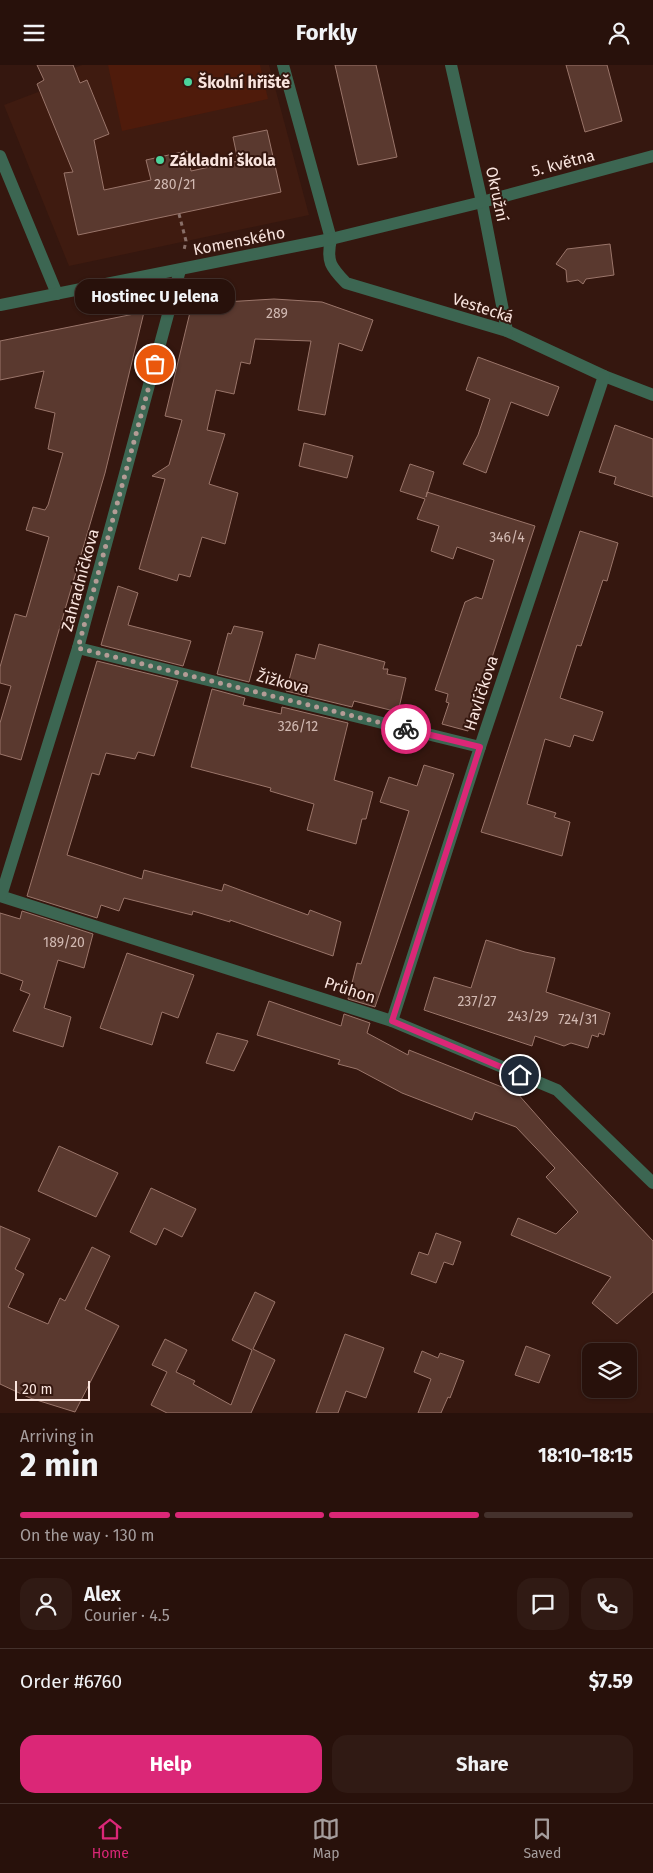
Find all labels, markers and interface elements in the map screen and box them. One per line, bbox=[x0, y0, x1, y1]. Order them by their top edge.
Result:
icon: menu bbox=[20, 19, 48, 47]
text: Forkly bbox=[296, 19, 357, 46]
icon: person bbox=[605, 19, 633, 47]
place label: Školní hřiště bbox=[198, 72, 290, 92]
marker: Školní hřiště bbox=[182, 76, 194, 88]
street label: 5. května bbox=[529, 145, 597, 181]
place label: Základní škola bbox=[170, 151, 276, 170]
marker: Základní škola bbox=[154, 154, 166, 166]
street label: Okružní bbox=[482, 165, 512, 224]
house number: 280/21 bbox=[154, 176, 196, 193]
street label: Komenského bbox=[191, 223, 287, 259]
callout: Hostinec U Jelena bbox=[75, 279, 235, 314]
text: Hostinec U Jelena bbox=[91, 287, 219, 306]
street label: Vestecká bbox=[450, 289, 516, 327]
house number: 289 bbox=[266, 305, 288, 322]
pin bbox=[134, 343, 176, 385]
icon: bag bbox=[141, 350, 169, 378]
street label: Zahradníčkova bbox=[57, 527, 103, 633]
house number: 346/4 bbox=[489, 529, 525, 546]
street label: Havlíčkova bbox=[460, 653, 502, 733]
street label: Žižkova bbox=[255, 665, 312, 698]
courier bbox=[381, 704, 431, 754]
icon: bike bbox=[392, 715, 420, 743]
house number: 326/12 bbox=[278, 718, 318, 735]
house number: 189/20 bbox=[43, 934, 85, 951]
street label: Průhon bbox=[322, 973, 378, 1007]
house number: 237/27 bbox=[457, 993, 497, 1010]
house number: 243/29 bbox=[507, 1008, 549, 1025]
house number: 724/31 bbox=[558, 1011, 598, 1028]
pin bbox=[499, 1054, 541, 1096]
icon: home bbox=[506, 1061, 534, 1089]
map controls bbox=[582, 1343, 637, 1398]
button: layers bbox=[582, 1343, 637, 1398]
scale bar bbox=[15, 1378, 90, 1401]
text: 20 m bbox=[22, 1381, 52, 1398]
text: Arriving in bbox=[20, 1427, 94, 1446]
text: 18:10–18:15 bbox=[538, 1444, 633, 1467]
text: 2 min bbox=[20, 1446, 99, 1484]
text: On the way · 130 m bbox=[20, 1526, 155, 1545]
button: person bbox=[20, 1578, 72, 1630]
button: chat bbox=[517, 1578, 569, 1630]
button: phone bbox=[581, 1578, 633, 1630]
text: Alex bbox=[84, 1583, 121, 1606]
text: Courier · 4.5 bbox=[84, 1606, 170, 1625]
text: Order #6760 bbox=[20, 1670, 122, 1693]
text: $7.59 bbox=[589, 1670, 633, 1693]
button: Help bbox=[20, 1735, 322, 1793]
button: Share bbox=[332, 1735, 633, 1793]
tab: Home bbox=[92, 1815, 129, 1862]
tab: Map bbox=[312, 1815, 340, 1862]
tab: Saved bbox=[523, 1815, 561, 1862]

